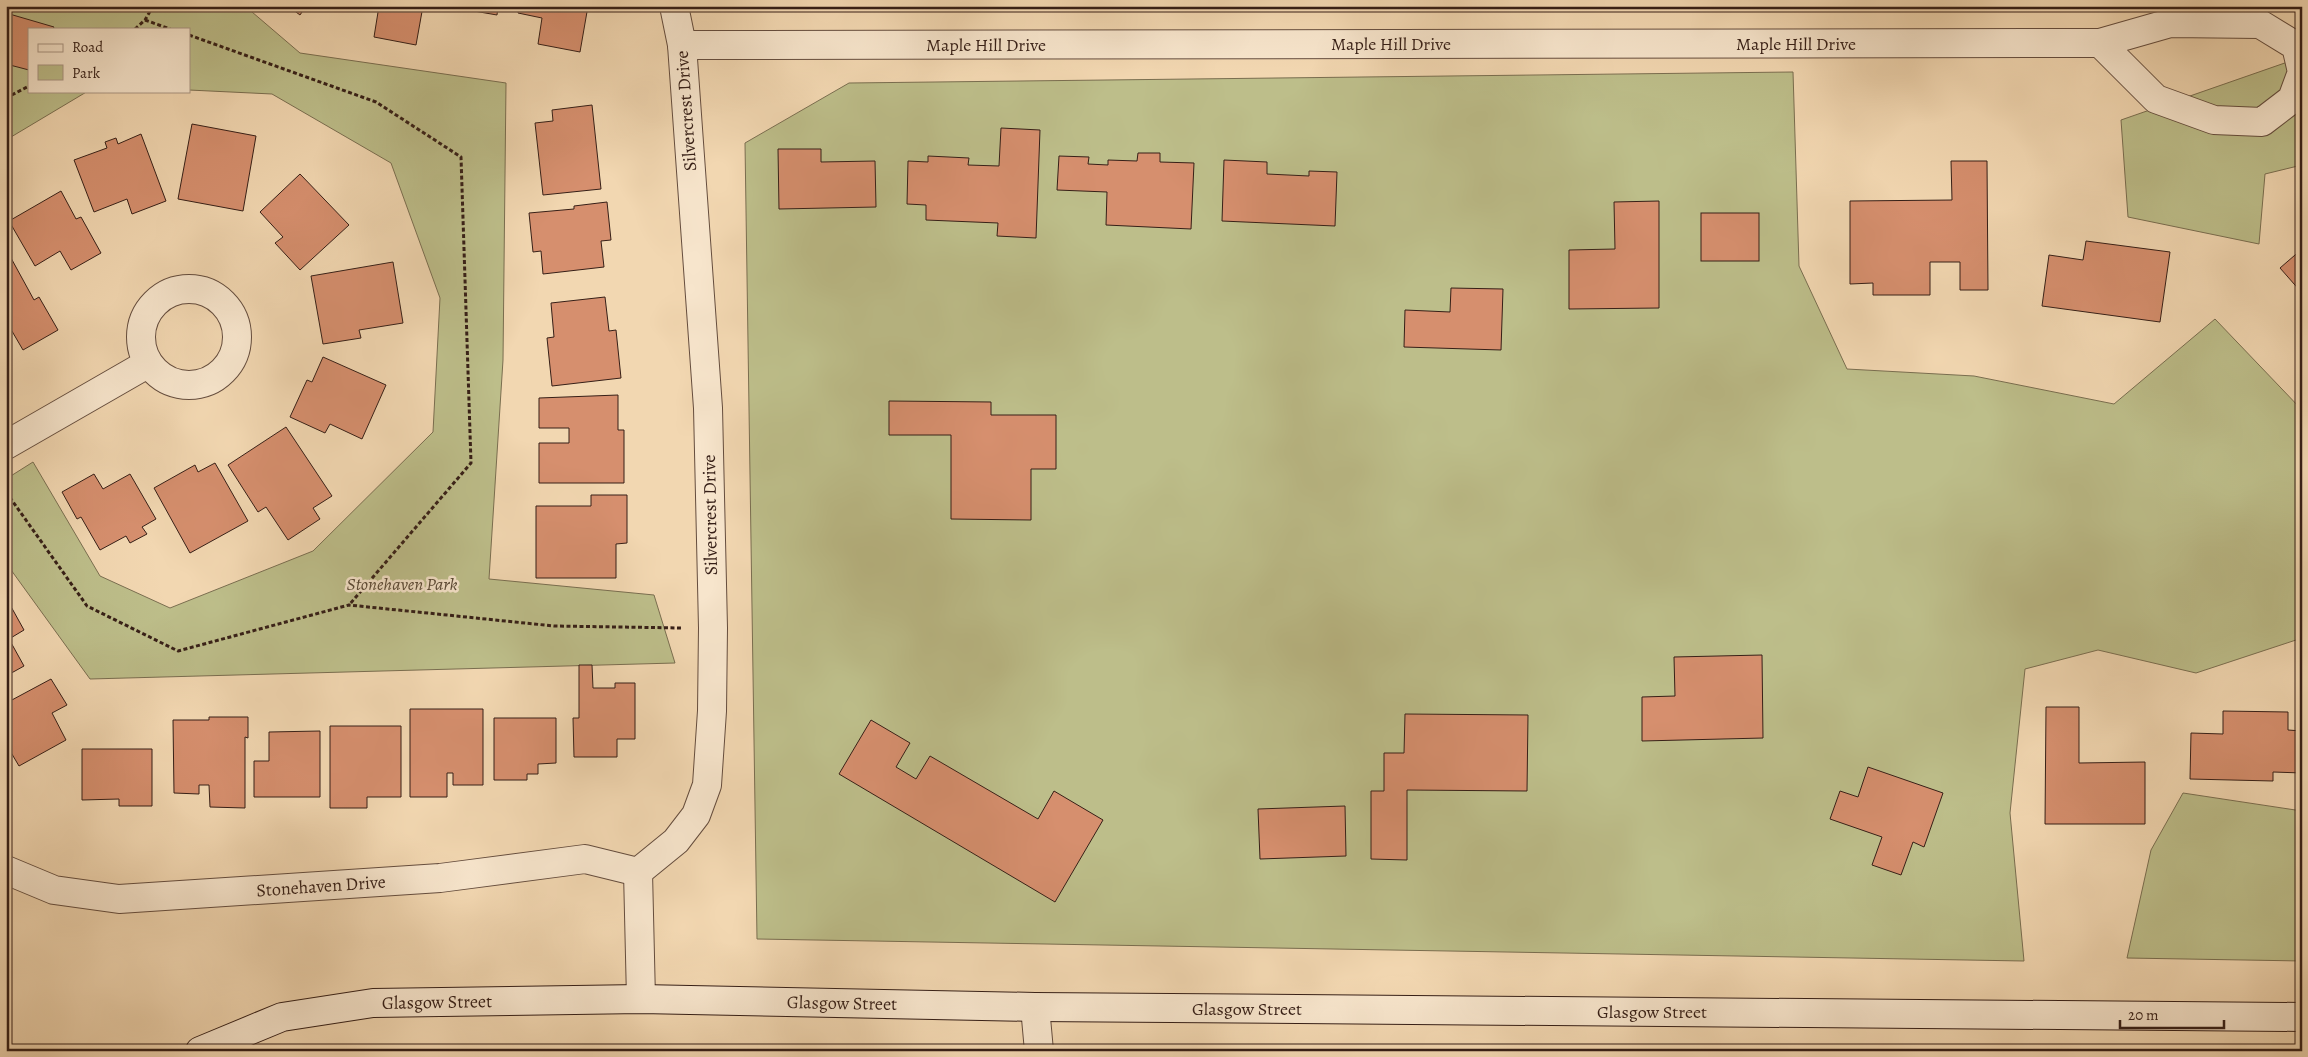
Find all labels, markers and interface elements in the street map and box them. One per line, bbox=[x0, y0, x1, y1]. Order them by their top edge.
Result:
legend bbox=[28, 28, 190, 92]
street label: Maple Hill Drive bbox=[1331, 32, 1451, 56]
street label: Maple Hill Drive bbox=[1736, 32, 1856, 56]
street label: Maple Hill Drive bbox=[926, 33, 1046, 57]
text: Road bbox=[72, 37, 104, 57]
street label: Silvercrest Drive bbox=[670, 50, 702, 172]
text: Park bbox=[72, 63, 101, 83]
street label: Silvercrest Drive bbox=[697, 454, 723, 576]
park label: Stonehaven Park bbox=[347, 572, 457, 596]
street label: Stonehaven Drive bbox=[255, 870, 387, 902]
street label: Glasgow Street bbox=[382, 989, 492, 1015]
street label: Glasgow Street bbox=[787, 990, 897, 1016]
street label: Glasgow Street bbox=[1192, 997, 1302, 1021]
scale bar bbox=[2120, 997, 2224, 1029]
street label: Glasgow Street bbox=[1597, 1000, 1707, 1024]
text: 20 m bbox=[2128, 1005, 2159, 1025]

